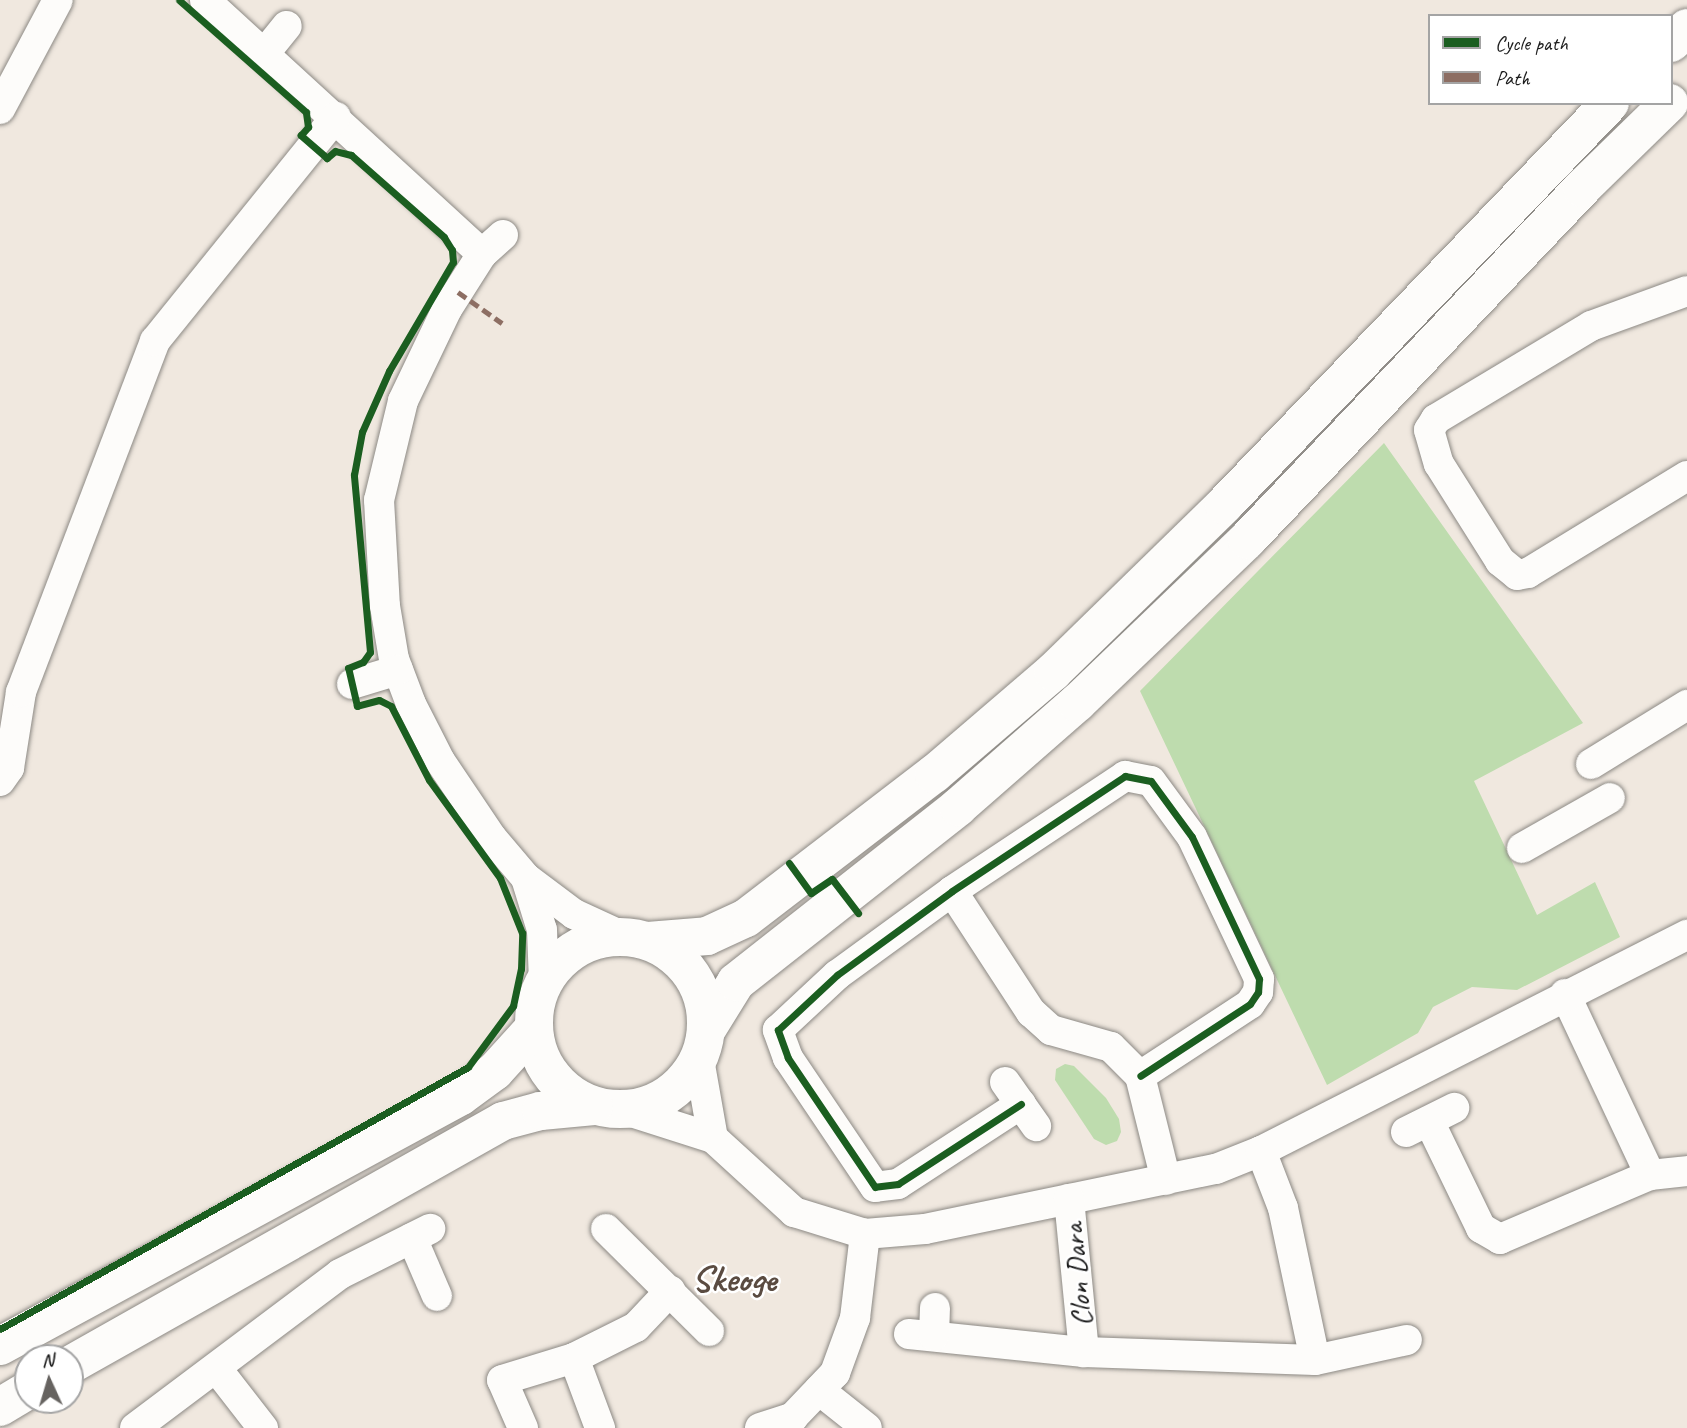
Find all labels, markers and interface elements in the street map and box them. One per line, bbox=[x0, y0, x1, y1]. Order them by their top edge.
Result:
legend bbox=[1428, 14, 1673, 105]
text: Cycle path bbox=[1495, 30, 1568, 56]
text: Path bbox=[1495, 65, 1530, 91]
street label: Clon Dara bbox=[1055, 1222, 1099, 1328]
district label: Skeoge bbox=[692, 1257, 776, 1301]
north arrow bbox=[14, 1344, 84, 1414]
text: N bbox=[41, 1348, 54, 1372]

